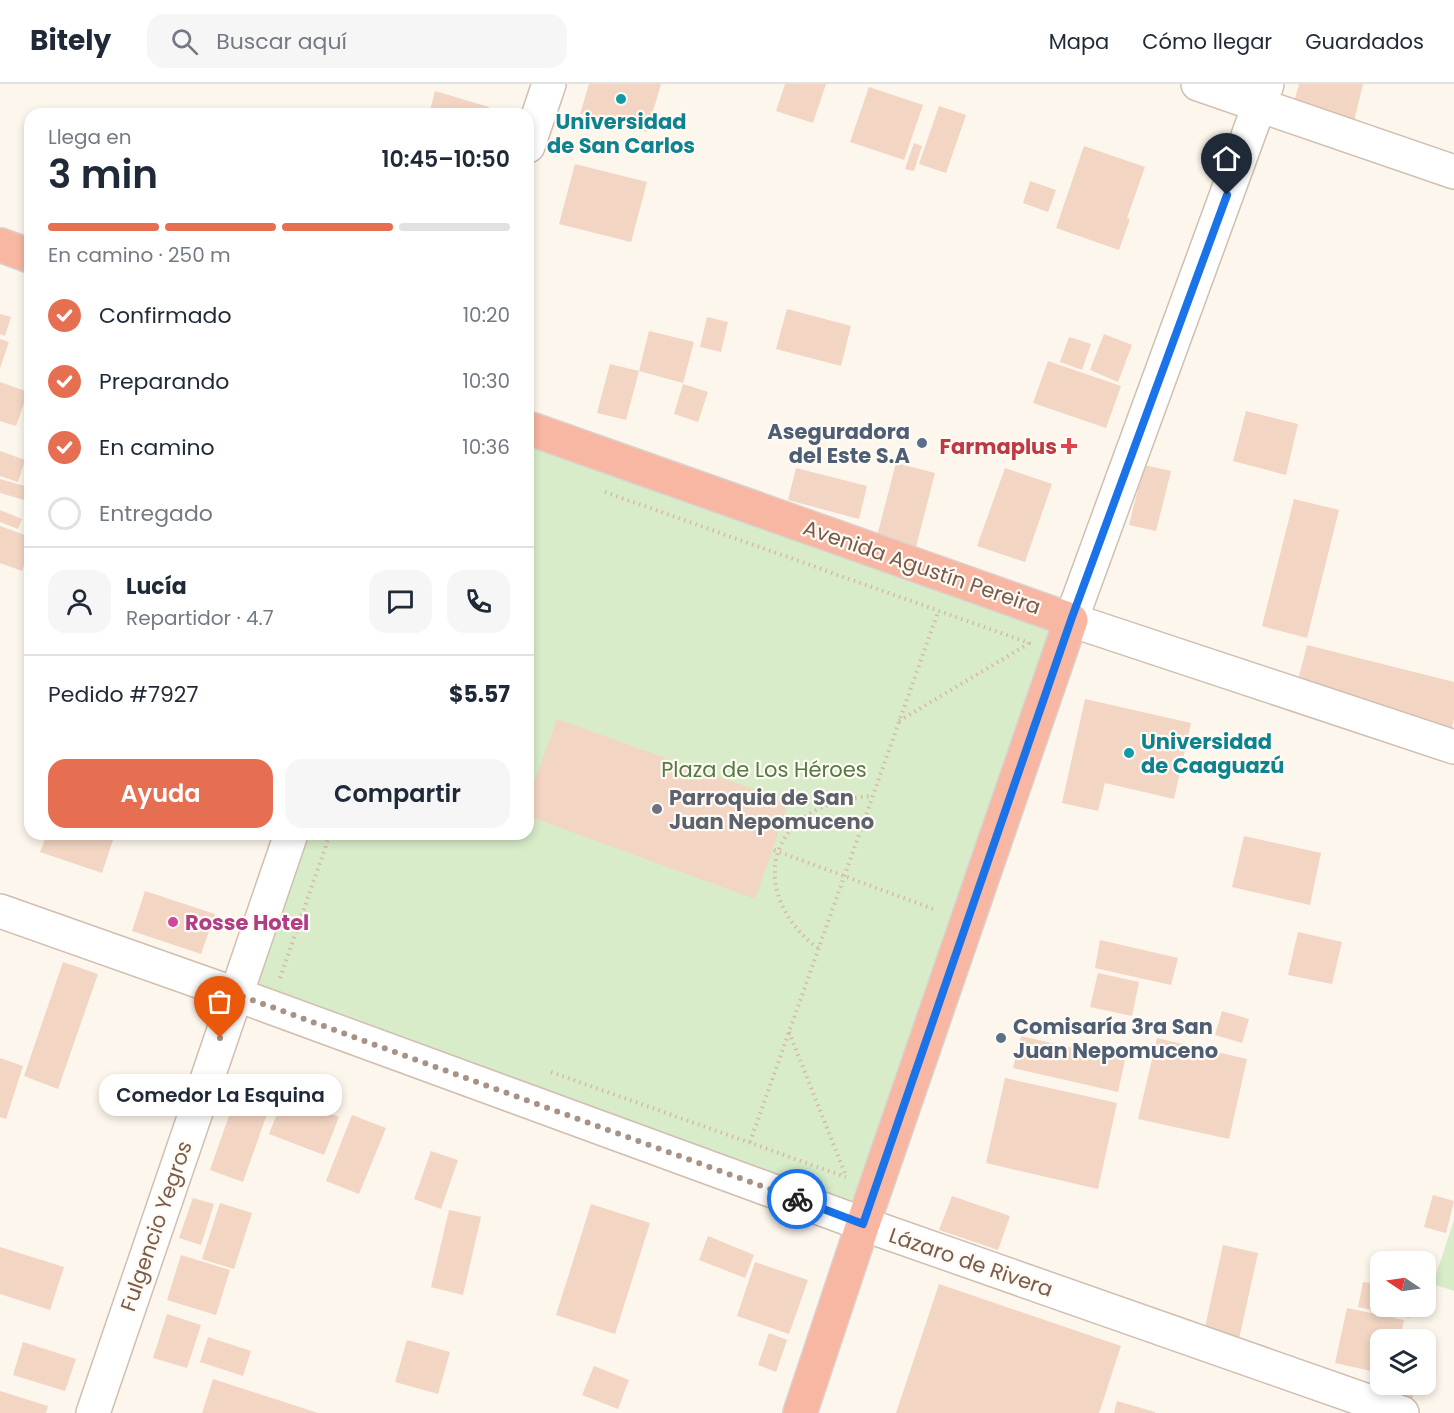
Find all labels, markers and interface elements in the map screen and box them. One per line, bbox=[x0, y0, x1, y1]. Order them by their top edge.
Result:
search box bbox=[147, 14, 567, 68]
text: Bitely bbox=[30, 21, 111, 60]
icon: search bbox=[168, 25, 201, 58]
text: Buscar aquí bbox=[216, 26, 347, 57]
text: Mapa bbox=[1049, 27, 1109, 56]
text: Cómo llegar bbox=[1142, 27, 1272, 56]
text: Guardados bbox=[1305, 27, 1424, 56]
marker: Universidad de San Carlos bbox=[614, 92, 628, 106]
place label: Universidad de San Carlos bbox=[547, 107, 695, 160]
text: Llega en bbox=[48, 123, 132, 151]
pin bbox=[1201, 133, 1252, 195]
icon: home bbox=[1210, 142, 1243, 175]
text: 10:45–10:50 bbox=[382, 144, 510, 175]
text: 3 min bbox=[48, 147, 158, 202]
text: En camino · 250 m bbox=[48, 241, 231, 269]
icon: check bbox=[48, 299, 81, 332]
text: Confirmado bbox=[99, 300, 232, 331]
text: 10:20 bbox=[463, 301, 510, 329]
icon: check bbox=[48, 365, 81, 398]
text: Preparando bbox=[99, 366, 229, 397]
text: 10:30 bbox=[462, 367, 510, 395]
place label: Aseguradora del Este S.A bbox=[767, 417, 911, 470]
icon: check bbox=[48, 431, 81, 464]
text: En camino bbox=[99, 432, 215, 463]
place label: Farmaplus bbox=[939, 432, 1057, 461]
text: 10:36 bbox=[462, 433, 510, 461]
marker: Aseguradora del Este S.A bbox=[915, 436, 929, 450]
marker: Farmaplus bbox=[1062, 439, 1076, 453]
text: Entregado bbox=[99, 498, 213, 529]
street label: Avenida Agustín Pereira bbox=[799, 513, 1045, 621]
button: person bbox=[48, 570, 111, 633]
button: chat bbox=[369, 570, 432, 633]
button: phone bbox=[447, 570, 510, 633]
text: Lucía bbox=[126, 571, 187, 602]
text: Repartidor · 4.7 bbox=[126, 604, 274, 632]
text: Pedido #7927 bbox=[48, 679, 199, 710]
text: $5.57 bbox=[449, 679, 510, 710]
place label: Universidad de Caaguazú bbox=[1141, 727, 1284, 780]
marker: Universidad de Caaguazú bbox=[1122, 746, 1136, 760]
park label: Plaza de Los Héroes bbox=[661, 755, 867, 784]
button: Ayuda bbox=[48, 759, 273, 828]
button: Compartir bbox=[285, 759, 510, 828]
place label: Parroquia de San Juan Nepomuceno bbox=[669, 783, 874, 836]
marker: Parroquia de San Juan Nepomuceno bbox=[650, 802, 664, 816]
place label: Rosse Hotel bbox=[185, 908, 309, 937]
marker: Rosse Hotel bbox=[166, 915, 180, 929]
pin bbox=[194, 976, 245, 1038]
icon: bag bbox=[203, 985, 236, 1018]
place label: Comisaría 3ra San Juan Nepomuceno bbox=[1013, 1012, 1218, 1065]
marker: Comisaría 3ra San Juan Nepomuceno bbox=[994, 1031, 1008, 1045]
callout: Comedor La Esquina bbox=[98, 1074, 342, 1116]
text: Comedor La Esquina bbox=[116, 1081, 325, 1109]
street label: Fulgencio Yegros bbox=[113, 1137, 199, 1315]
courier bbox=[767, 1169, 827, 1229]
icon: bike bbox=[781, 1183, 814, 1216]
street label: Lázaro de Rivera bbox=[885, 1220, 1057, 1304]
north arrow bbox=[1370, 1251, 1436, 1317]
map controls bbox=[1370, 1251, 1436, 1395]
button: layers bbox=[1370, 1329, 1436, 1395]

